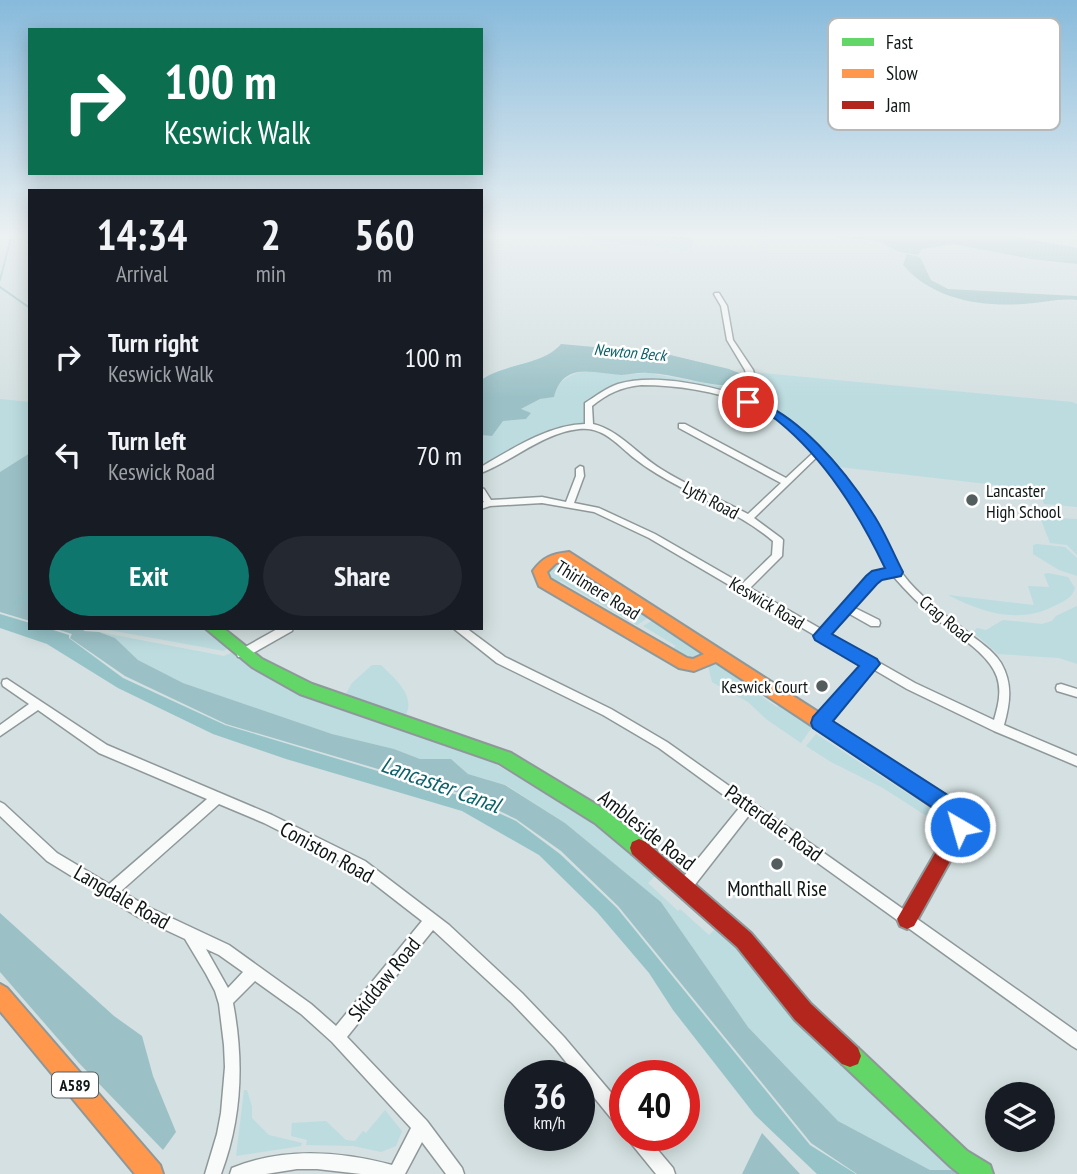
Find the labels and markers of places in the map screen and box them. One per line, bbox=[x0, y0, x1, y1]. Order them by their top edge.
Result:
pin bbox=[718, 372, 778, 432]
place label: Lancaster High School bbox=[986, 479, 1062, 523]
marker: Lancaster High School bbox=[964, 492, 980, 508]
place label: Keswick Court bbox=[721, 675, 808, 698]
marker: Keswick Court bbox=[814, 678, 830, 694]
marker: Monthall Rise bbox=[769, 856, 785, 872]
place label: Monthall Rise bbox=[727, 875, 827, 902]

